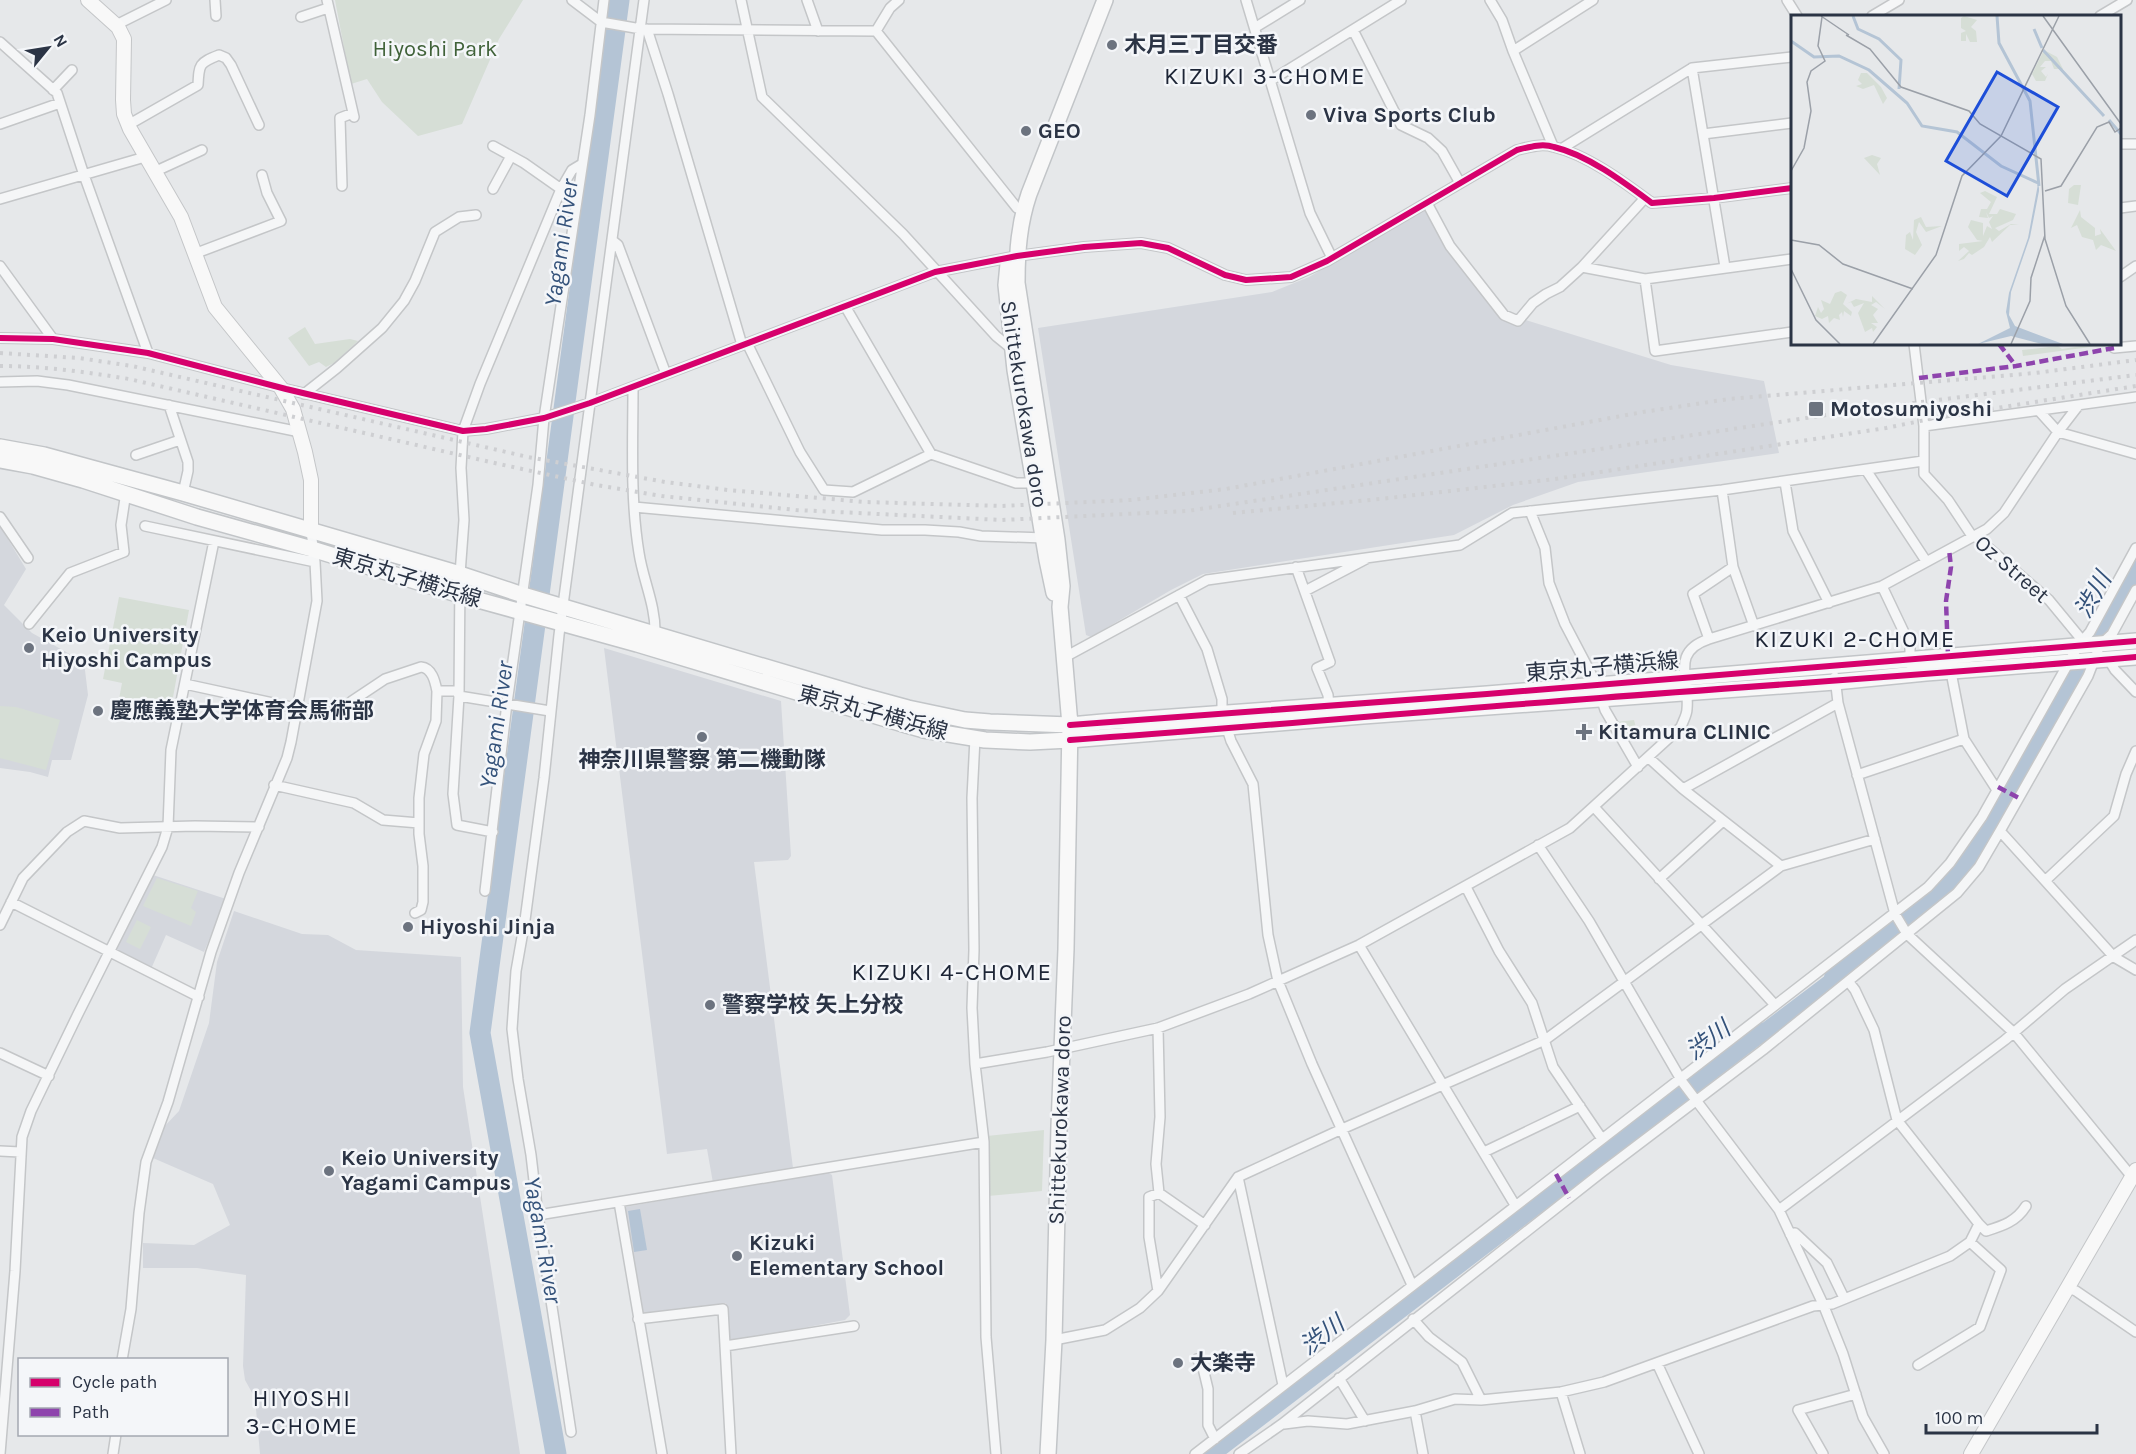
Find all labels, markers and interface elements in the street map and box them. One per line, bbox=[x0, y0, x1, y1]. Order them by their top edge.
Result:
inset map bbox=[1791, 15, 2121, 345]
north arrow bbox=[18, 18, 78, 78]
text: N bbox=[49, 31, 72, 50]
place label: 木月三丁目交番 bbox=[1124, 32, 1278, 58]
park label: Hiyoshi Park bbox=[373, 36, 497, 62]
marker: 木月三丁目交番 bbox=[1105, 38, 1119, 52]
district label: KIZUKI 3-CHOME bbox=[1164, 62, 1366, 90]
place label: Viva Sports Club bbox=[1323, 102, 1496, 128]
marker: Viva Sports Club bbox=[1304, 108, 1318, 122]
place label: GEO bbox=[1038, 118, 1081, 144]
marker: GEO bbox=[1019, 124, 1033, 138]
water label: Yagami River bbox=[538, 177, 584, 309]
street label: Shittekurokawa doro bbox=[995, 299, 1053, 509]
place label: Motosumiyoshi bbox=[1830, 396, 1992, 422]
marker: Motosumiyoshi bbox=[1807, 400, 1825, 418]
street label: Oz Street bbox=[1969, 530, 2055, 608]
street label: 東京丸子横浜線 bbox=[330, 543, 484, 613]
water label: 渋川 bbox=[2069, 565, 2118, 623]
place label: Keio University Hiyoshi Campus bbox=[41, 622, 212, 673]
district label: KIZUKI 2-CHOME bbox=[1754, 625, 1956, 653]
marker: Keio University Hiyoshi Campus bbox=[22, 641, 36, 655]
street label: 東京丸子横浜線 bbox=[1524, 647, 1680, 687]
water label: Yagami River bbox=[473, 659, 519, 791]
street label: 東京丸子横浜線 bbox=[795, 681, 951, 745]
place label: 慶應義塾大学体育会馬術部 bbox=[110, 698, 374, 724]
marker: 慶應義塾大学体育会馬術部 bbox=[91, 704, 105, 718]
place label: Kitamura CLINIC bbox=[1598, 719, 1771, 745]
marker: Kitamura CLINIC bbox=[1575, 723, 1593, 741]
marker: 神奈川県警察 第二機動隊 bbox=[695, 730, 709, 744]
place label: 神奈川県警察 第二機動隊 bbox=[578, 747, 826, 773]
place label: Hiyoshi Jinja bbox=[420, 914, 555, 940]
marker: Hiyoshi Jinja bbox=[401, 920, 415, 934]
district label: KIZUKI 4-CHOME bbox=[852, 958, 1053, 986]
place label: 警察学校 矢上分校 bbox=[722, 992, 904, 1018]
marker: 警察学校 矢上分校 bbox=[703, 998, 717, 1012]
water label: 渋川 bbox=[1680, 1013, 1738, 1066]
street label: Shittekurokawa doro bbox=[1043, 1015, 1077, 1225]
place label: Keio University Yagami Campus bbox=[341, 1145, 511, 1196]
marker: Keio University Yagami Campus bbox=[322, 1164, 336, 1178]
water label: Yagami River bbox=[518, 1174, 568, 1307]
place label: Kizuki Elementary School bbox=[749, 1230, 944, 1281]
marker: Kizuki Elementary School bbox=[730, 1249, 744, 1263]
water label: 渋川 bbox=[1294, 1308, 1352, 1361]
place label: 大楽寺 bbox=[1190, 1350, 1256, 1376]
marker: 大楽寺 bbox=[1171, 1356, 1185, 1370]
legend bbox=[18, 1358, 228, 1436]
text: Cycle path bbox=[72, 1371, 157, 1393]
district label: HIYOSHI 3-CHOME bbox=[245, 1384, 359, 1440]
scale bar bbox=[1926, 1397, 2097, 1435]
text: Path bbox=[72, 1401, 110, 1423]
text: 100 m bbox=[1935, 1407, 1983, 1429]

